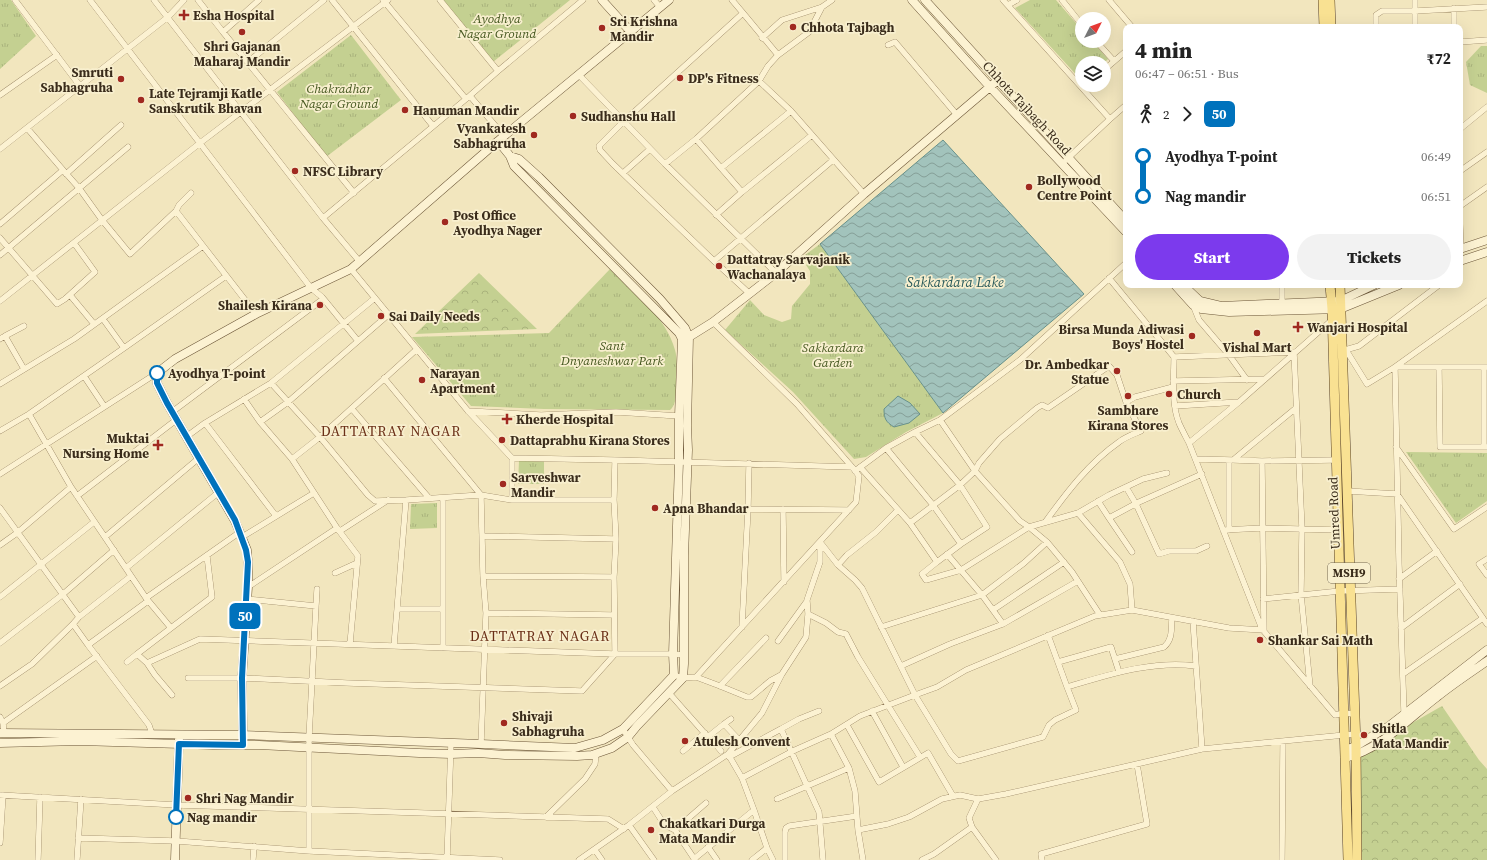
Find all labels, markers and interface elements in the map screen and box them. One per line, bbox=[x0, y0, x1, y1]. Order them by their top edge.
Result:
place label: Esha Hospital bbox=[193, 7, 275, 24]
marker: Esha Hospital bbox=[178, 9, 190, 21]
park label: Ayodhya Nagar Ground bbox=[457, 10, 536, 42]
north arrow bbox=[1075, 12, 1111, 48]
map controls bbox=[1075, 12, 1111, 92]
place label: Sri Krishna Mandir bbox=[610, 13, 678, 45]
place label: Chhota Tajbagh bbox=[801, 19, 895, 36]
marker: Chhota Tajbagh bbox=[788, 22, 798, 32]
marker: Sri Krishna Mandir bbox=[597, 23, 607, 33]
marker: Shri Gajanan Maharaj Mandir bbox=[237, 27, 247, 37]
text: 4 min bbox=[1135, 35, 1192, 65]
place label: Shri Gajanan Maharaj Mandir bbox=[194, 38, 291, 70]
text: ₹72 bbox=[1427, 48, 1451, 69]
button: layers bbox=[1075, 56, 1111, 92]
street label: Chhota Tajbagh Road bbox=[979, 57, 1076, 159]
place label: Smruti Sabhagruha bbox=[41, 64, 113, 96]
text: 06:47 – 06:51 · Bus bbox=[1135, 65, 1239, 82]
place label: DP's Fitness bbox=[688, 70, 759, 87]
marker: DP's Fitness bbox=[675, 73, 685, 83]
marker: Smruti Sabhagruha bbox=[116, 74, 126, 84]
park label: Chakradhar Nagar Ground bbox=[299, 80, 378, 112]
place label: Late Tejramji Katle Sanskrutik Bhavan bbox=[149, 85, 262, 117]
marker: Late Tejramji Katle Sanskrutik Bhavan bbox=[136, 95, 146, 105]
place label: Hanuman Mandir bbox=[413, 102, 520, 119]
icon: walk bbox=[1135, 103, 1157, 125]
icon: forward bbox=[1176, 103, 1198, 125]
text: 50 bbox=[1212, 104, 1227, 124]
marker: Hanuman Mandir bbox=[400, 105, 410, 115]
text: 2 bbox=[1163, 106, 1170, 123]
place label: Sudhanshu Hall bbox=[581, 108, 676, 125]
marker: Sudhanshu Hall bbox=[568, 111, 578, 121]
place label: Vyankatesh Sabhagruha bbox=[454, 120, 526, 152]
marker: Vyankatesh Sabhagruha bbox=[529, 130, 539, 140]
text: Ayodhya T-point bbox=[1165, 146, 1277, 167]
text: 06:49 bbox=[1421, 148, 1451, 165]
place label: NFSC Library bbox=[303, 163, 383, 180]
marker: NFSC Library bbox=[290, 166, 300, 176]
place label: Bollywood Centre Point bbox=[1037, 172, 1112, 204]
marker: Bollywood Centre Point bbox=[1024, 182, 1034, 192]
text: Nag mandir bbox=[1165, 186, 1246, 207]
text: 06:51 bbox=[1421, 188, 1451, 205]
place label: Post Office Ayodhya Nager bbox=[453, 207, 543, 239]
marker: Post Office Ayodhya Nager bbox=[440, 217, 450, 227]
button: Start bbox=[1135, 234, 1289, 280]
button: Tickets bbox=[1297, 234, 1451, 280]
place label: Dattatray Sarvajanik Wachanalaya bbox=[727, 251, 850, 283]
marker: Dattatray Sarvajanik Wachanalaya bbox=[714, 261, 724, 271]
water label: Sakkardara Lake bbox=[906, 272, 1004, 292]
place label: Shailesh Kirana bbox=[218, 297, 312, 314]
marker: Shailesh Kirana bbox=[315, 300, 325, 310]
place label: Sai Daily Needs bbox=[389, 308, 480, 325]
marker: Sai Daily Needs bbox=[376, 311, 386, 321]
place label: Wanjari Hospital bbox=[1307, 319, 1408, 336]
place label: Birsa Munda Adiwasi Boys' Hostel bbox=[1059, 321, 1184, 353]
marker: Wanjari Hospital bbox=[1292, 321, 1304, 333]
marker: Vishal Mart bbox=[1252, 328, 1262, 338]
marker: Birsa Munda Adiwasi Boys' Hostel bbox=[1187, 331, 1197, 341]
park label: Sant Dnyaneshwar Park bbox=[560, 337, 664, 369]
park label: Sakkardara Garden bbox=[802, 339, 864, 371]
place label: Vishal Mart bbox=[1223, 339, 1292, 356]
place label: Dr. Ambedkar Statue bbox=[1025, 356, 1110, 388]
marker: Ayodhya T-point bbox=[149, 365, 165, 381]
place label: Ayodhya T-point bbox=[168, 365, 266, 382]
place label: Narayan Apartment bbox=[430, 365, 495, 397]
marker: Dr. Ambedkar Statue bbox=[1112, 366, 1122, 376]
marker: Narayan Apartment bbox=[417, 375, 427, 385]
place label: Church bbox=[1177, 386, 1221, 403]
marker: Church bbox=[1164, 389, 1174, 399]
marker: Sambhare Kirana Stores bbox=[1123, 391, 1133, 401]
place label: Sambhare Kirana Stores bbox=[1088, 402, 1168, 434]
place label: Kherde Hospital bbox=[516, 411, 613, 428]
marker: Kherde Hospital bbox=[501, 413, 513, 425]
district label: DATTATRAY NAGAR bbox=[321, 421, 461, 441]
place label: Muktai Nursing Home bbox=[63, 430, 149, 462]
place label: Dattaprabhu Kirana Stores bbox=[510, 432, 670, 449]
marker: Dattaprabhu Kirana Stores bbox=[497, 435, 507, 445]
marker: Muktai Nursing Home bbox=[152, 439, 164, 451]
place label: Sarveshwar Mandir bbox=[511, 469, 582, 501]
street label: Umred Road bbox=[1324, 476, 1344, 550]
marker: Sarveshwar Mandir bbox=[498, 479, 508, 489]
place label: Apna Bhandar bbox=[663, 500, 750, 517]
marker: Apna Bhandar bbox=[650, 503, 660, 513]
road number: MSH9 bbox=[1328, 563, 1370, 583]
line badge: 50 bbox=[227, 603, 263, 629]
text: 50 bbox=[237, 606, 253, 626]
district label: DATTATRAY NAGAR bbox=[470, 626, 610, 646]
place label: Shankar Sai Math bbox=[1268, 632, 1373, 649]
marker: Shankar Sai Math bbox=[1255, 635, 1265, 645]
place label: Shivaji Sabhagruha bbox=[512, 708, 585, 740]
marker: Shivaji Sabhagruha bbox=[499, 718, 509, 728]
place label: Shitla Mata Mandir bbox=[1372, 720, 1450, 752]
marker: Shitla Mata Mandir bbox=[1359, 730, 1369, 740]
place label: Atulesh Convent bbox=[693, 733, 791, 750]
marker: Atulesh Convent bbox=[680, 736, 690, 746]
place label: Shri Nag Mandir bbox=[196, 790, 295, 807]
marker: Shri Nag Mandir bbox=[183, 793, 193, 803]
marker: Nag mandir bbox=[168, 809, 184, 825]
place label: Nag mandir bbox=[187, 809, 258, 826]
place label: Chakatkari Durga Mata Mandir bbox=[659, 815, 765, 847]
marker: Chakatkari Durga Mata Mandir bbox=[646, 825, 656, 835]

